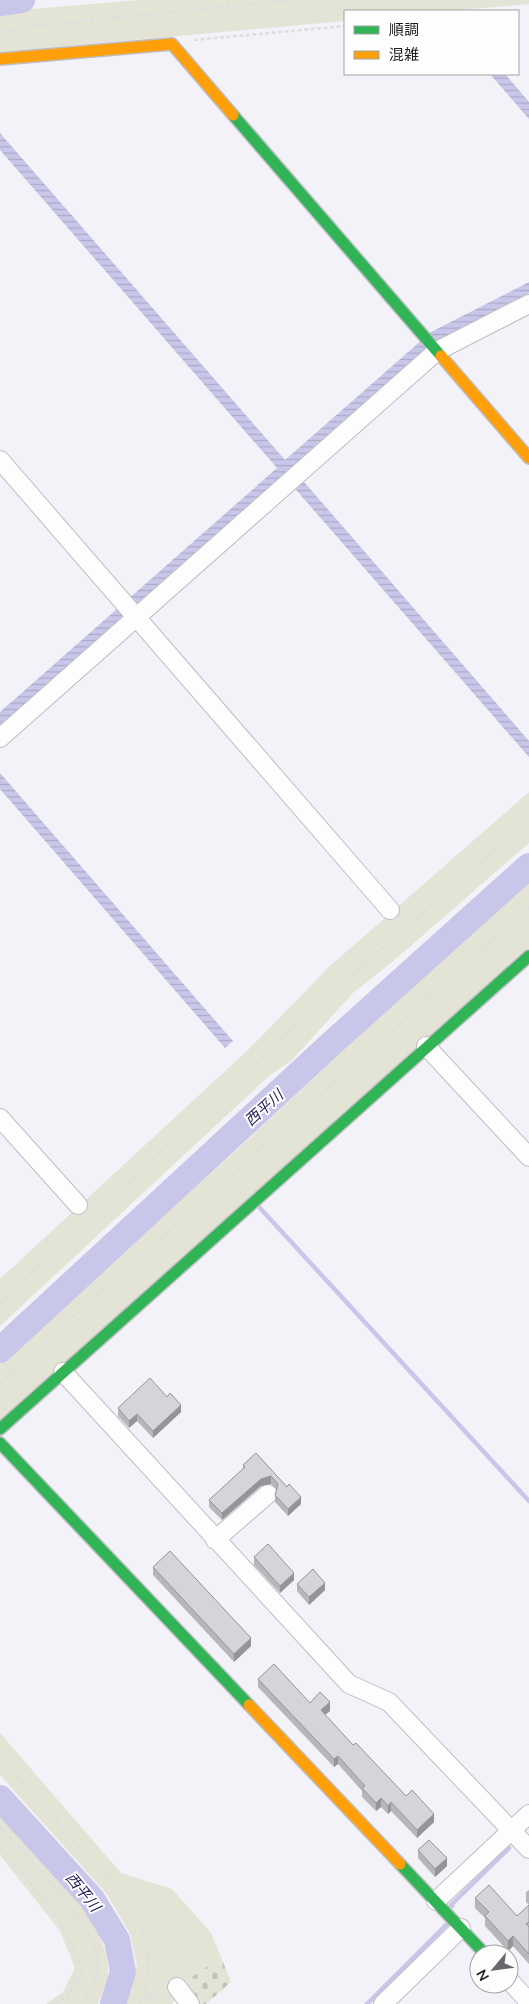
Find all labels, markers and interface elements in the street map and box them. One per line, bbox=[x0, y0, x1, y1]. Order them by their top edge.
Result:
legend bbox=[344, 10, 519, 75]
text: 順調 bbox=[389, 20, 419, 40]
text: 混雑 bbox=[389, 45, 419, 65]
water label: 西平川 bbox=[241, 1084, 289, 1130]
water label: 西平川 bbox=[61, 1868, 106, 1917]
north arrow bbox=[469, 1944, 519, 1994]
text: N bbox=[472, 1966, 494, 1984]

